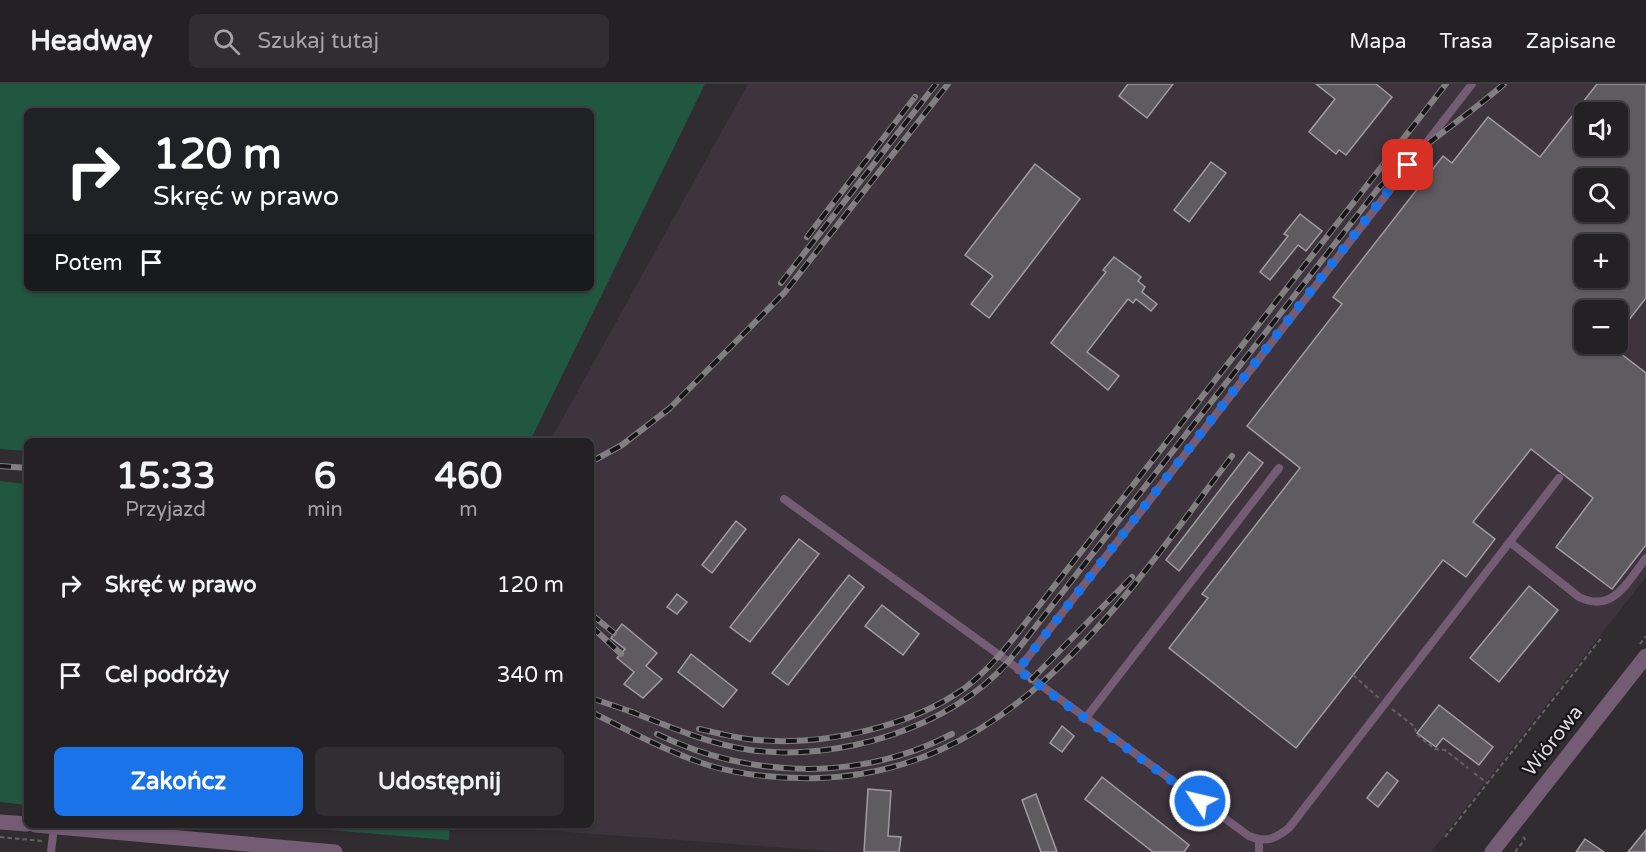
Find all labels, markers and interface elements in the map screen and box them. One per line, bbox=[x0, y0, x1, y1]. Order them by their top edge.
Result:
search box bbox=[189, 14, 609, 68]
text: Headway bbox=[30, 24, 153, 58]
icon: search bbox=[210, 25, 243, 58]
text: Szukaj tutaj bbox=[258, 28, 379, 54]
text: Mapa bbox=[1349, 29, 1406, 54]
text: Trasa bbox=[1439, 29, 1493, 54]
text: Zapisane bbox=[1526, 29, 1616, 54]
map controls bbox=[1574, 102, 1628, 354]
button: sound bbox=[1574, 102, 1628, 156]
text: 120 m bbox=[153, 129, 282, 180]
icon: right bbox=[54, 132, 132, 210]
pin bbox=[1382, 139, 1433, 190]
icon: arrive bbox=[1391, 148, 1424, 181]
button: search bbox=[1574, 168, 1628, 222]
text: Skręć w prawo bbox=[153, 180, 339, 213]
button: + bbox=[1574, 234, 1628, 288]
icon: arrive bbox=[135, 246, 168, 279]
text: Potem bbox=[54, 250, 123, 276]
button: − bbox=[1574, 300, 1628, 354]
text: 15:33 bbox=[116, 455, 216, 498]
text: 6 bbox=[314, 455, 336, 498]
text: 460 bbox=[434, 455, 502, 498]
text: Przyjazd bbox=[125, 498, 206, 522]
text: min bbox=[307, 498, 343, 522]
text: m bbox=[459, 498, 478, 522]
icon: right bbox=[54, 569, 87, 602]
text: Skręć w prawo bbox=[105, 572, 257, 598]
text: 120 m bbox=[497, 572, 564, 598]
icon: arrive bbox=[54, 659, 87, 692]
text: Cel podróży bbox=[105, 662, 229, 688]
text: 340 m bbox=[497, 662, 564, 688]
street label: Wiórowa bbox=[1518, 701, 1588, 781]
button: Zakończ bbox=[54, 747, 303, 816]
button: Udostępnij bbox=[315, 747, 564, 816]
position arrow bbox=[1168, 769, 1232, 833]

